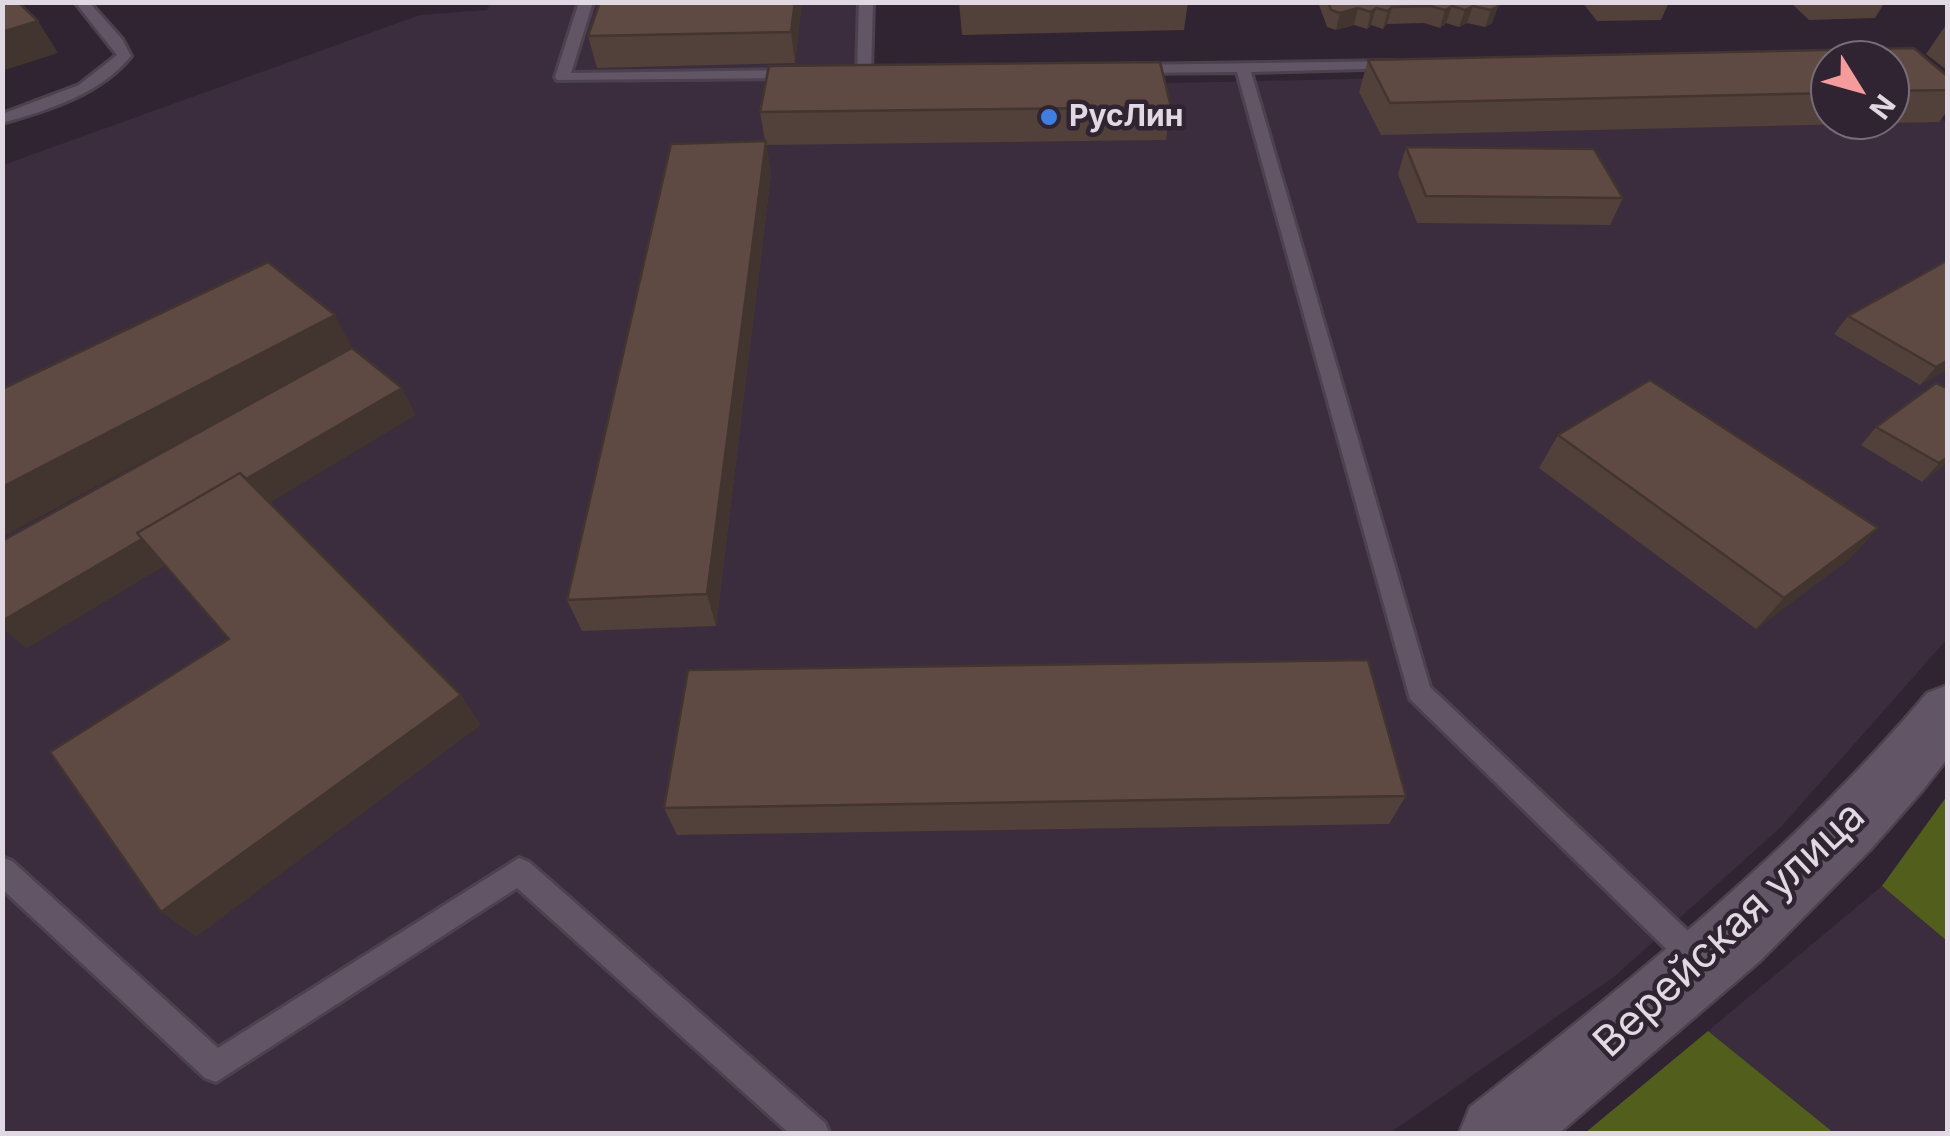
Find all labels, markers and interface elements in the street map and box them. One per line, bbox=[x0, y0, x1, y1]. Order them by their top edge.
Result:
north arrow bbox=[1810, 40, 1910, 140]
text: N bbox=[1862, 88, 1902, 126]
place label: РусЛин bbox=[1069, 99, 1183, 135]
marker: РусЛин bbox=[1038, 106, 1060, 128]
street label: Верейская улица bbox=[1584, 792, 1876, 1068]

